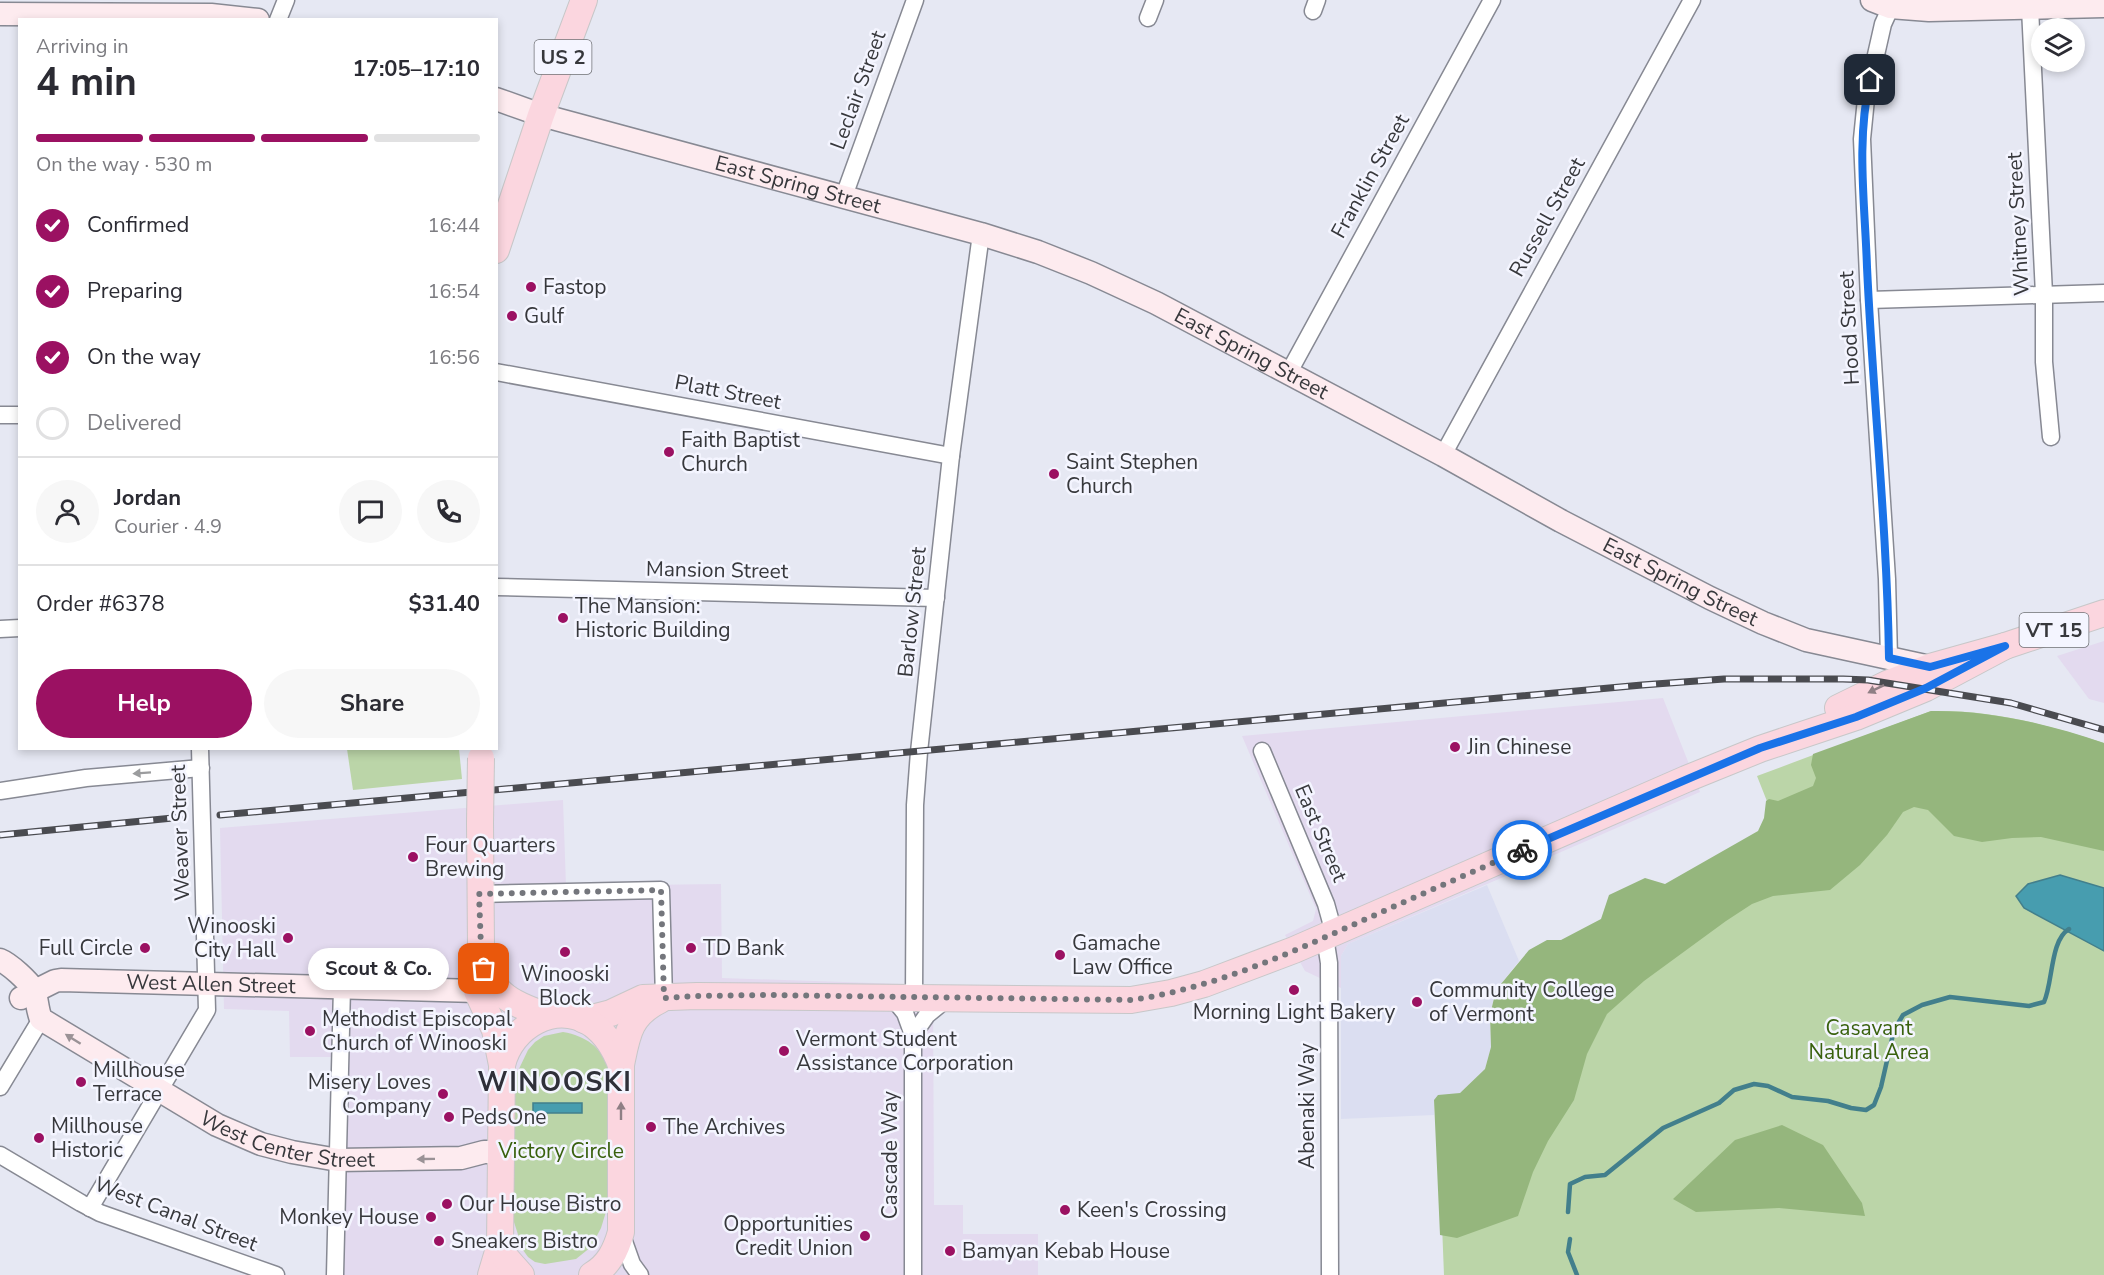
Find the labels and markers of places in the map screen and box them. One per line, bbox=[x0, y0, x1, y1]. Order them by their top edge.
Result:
pin bbox=[1844, 54, 1895, 105]
place label: Fastop bbox=[543, 273, 606, 301]
marker: Fastop bbox=[524, 280, 538, 294]
place label: Gulf bbox=[524, 302, 565, 330]
marker: Gulf bbox=[505, 309, 519, 323]
place label: Faith Baptist Church bbox=[681, 426, 800, 478]
marker: Faith Baptist Church bbox=[662, 445, 676, 459]
place label: Saint Stephen Church bbox=[1066, 448, 1198, 500]
marker: Saint Stephen Church bbox=[1047, 467, 1061, 481]
place label: The Mansion: Historic Building bbox=[575, 592, 731, 644]
marker: The Mansion: Historic Building bbox=[556, 611, 570, 625]
place label: Jin Chinese bbox=[1466, 733, 1571, 761]
marker: Jin Chinese bbox=[1448, 740, 1462, 754]
place label: Four Quarters Brewing bbox=[425, 831, 556, 883]
marker: Four Quarters Brewing bbox=[406, 850, 420, 864]
place label: Winooski City Hall bbox=[187, 912, 277, 964]
place label: Gamache Law Office bbox=[1072, 929, 1173, 981]
marker: Winooski City Hall bbox=[281, 931, 295, 945]
place label: Full Circle bbox=[39, 934, 133, 962]
place label: TD Bank bbox=[703, 934, 785, 962]
marker: Full Circle bbox=[138, 941, 152, 955]
marker: TD Bank bbox=[684, 941, 698, 955]
pin bbox=[458, 943, 509, 994]
marker: Winooski Block bbox=[558, 945, 572, 959]
callout: Scout & Co. bbox=[307, 948, 448, 990]
marker: Gamache Law Office bbox=[1053, 948, 1067, 962]
place label: Winooski Block bbox=[521, 960, 609, 1012]
place label: Community College of Vermont bbox=[1429, 976, 1614, 1028]
marker: Morning Light Bakery bbox=[1287, 983, 1301, 997]
marker: Community College of Vermont bbox=[1410, 995, 1424, 1009]
place label: Morning Light Bakery bbox=[1193, 998, 1395, 1026]
place label: Methodist Episcopal Church of Winooski bbox=[322, 1005, 513, 1057]
marker: Methodist Episcopal Church of Winooski bbox=[303, 1024, 317, 1038]
place label: Vermont Student Assistance Corporation bbox=[795, 1025, 1014, 1077]
marker: Vermont Student Assistance Corporation bbox=[777, 1044, 791, 1058]
place label: Millhouse Terrace bbox=[93, 1056, 185, 1108]
place label: Misery Loves Company bbox=[308, 1068, 431, 1120]
marker: Millhouse Terrace bbox=[74, 1075, 88, 1089]
marker: Misery Loves Company bbox=[436, 1087, 450, 1101]
place label: PedsOne bbox=[461, 1103, 547, 1131]
marker: PedsOne bbox=[442, 1110, 456, 1124]
place label: Millhouse Historic bbox=[51, 1112, 143, 1164]
place label: The Archives bbox=[663, 1113, 785, 1141]
marker: The Archives bbox=[644, 1120, 658, 1134]
marker: Millhouse Historic bbox=[32, 1131, 46, 1145]
place label: Our House Bistro bbox=[459, 1190, 621, 1218]
place label: Keen's Crossing bbox=[1077, 1196, 1227, 1224]
marker: Our House Bistro bbox=[440, 1197, 454, 1211]
place label: Monkey House bbox=[279, 1203, 419, 1231]
marker: Keen's Crossing bbox=[1058, 1203, 1072, 1217]
marker: Monkey House bbox=[424, 1210, 438, 1224]
place label: Opportunities Credit Union bbox=[723, 1210, 853, 1262]
place label: Sneakers Bistro bbox=[451, 1227, 598, 1255]
marker: Opportunities Credit Union bbox=[858, 1229, 872, 1243]
marker: Sneakers Bistro bbox=[432, 1234, 446, 1248]
place label: Bamyan Kebab House bbox=[962, 1237, 1170, 1265]
marker: Bamyan Kebab House bbox=[943, 1244, 957, 1258]

